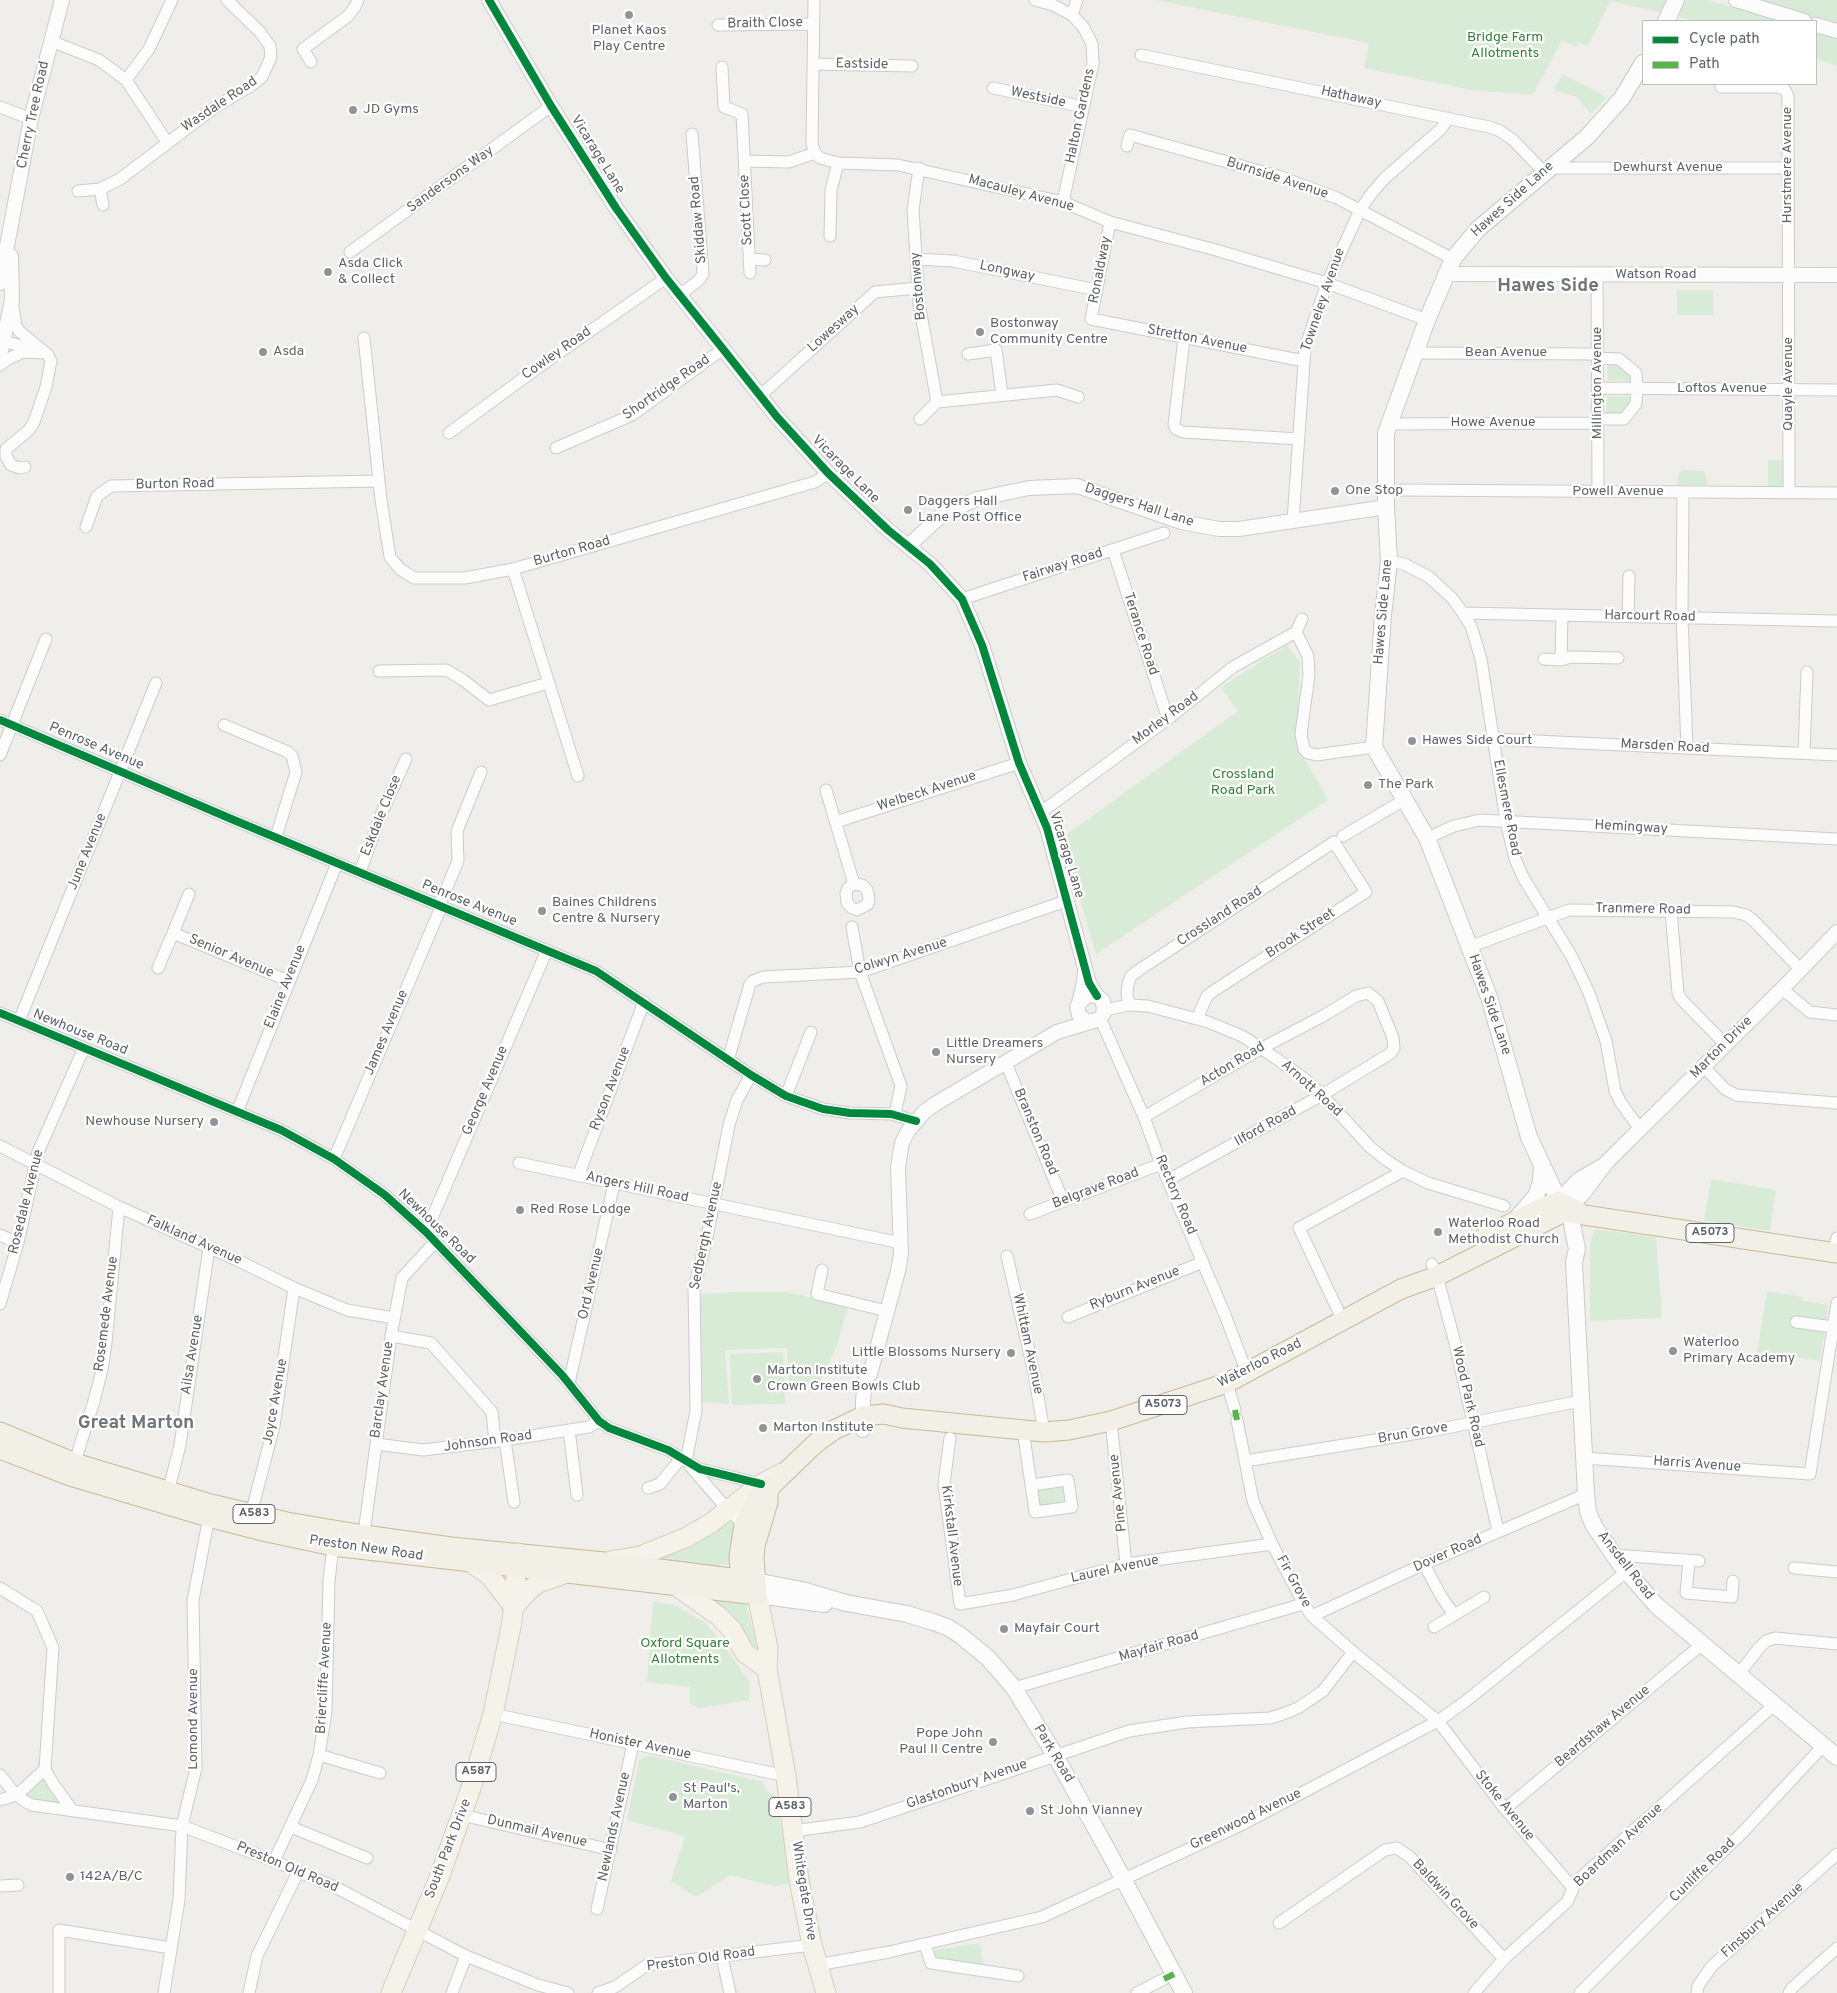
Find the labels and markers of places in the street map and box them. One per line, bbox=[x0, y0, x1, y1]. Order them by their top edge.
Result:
marker: Planet Kaos Play Centre bbox=[623, 9, 635, 21]
place label: Planet Kaos Play Centre bbox=[592, 23, 666, 56]
place label: JD Gyms bbox=[363, 102, 419, 118]
marker: JD Gyms bbox=[347, 104, 359, 116]
place label: Asda Click & Collect bbox=[338, 256, 403, 288]
marker: Asda Click & Collect bbox=[322, 266, 334, 278]
place label: Bostonway Community Centre bbox=[990, 316, 1108, 348]
marker: Bostonway Community Centre bbox=[974, 326, 986, 338]
place label: Asda bbox=[273, 344, 304, 360]
marker: Asda bbox=[257, 346, 269, 358]
place label: One Stop bbox=[1345, 483, 1403, 499]
marker: One Stop bbox=[1329, 485, 1341, 497]
place label: Daggers Hall Lane Post Office bbox=[918, 494, 1022, 526]
marker: Daggers Hall Lane Post Office bbox=[902, 504, 914, 516]
place label: Hawes Side Court bbox=[1422, 733, 1532, 749]
marker: Hawes Side Court bbox=[1406, 735, 1418, 747]
place label: The Park bbox=[1378, 777, 1434, 793]
marker: The Park bbox=[1362, 779, 1374, 791]
place label: Baines Childrens Centre & Nursery bbox=[552, 895, 660, 928]
marker: Baines Childrens Centre & Nursery bbox=[536, 905, 548, 917]
place label: Little Dreamers Nursery bbox=[946, 1036, 1043, 1068]
marker: Little Dreamers Nursery bbox=[930, 1046, 942, 1058]
place label: Newhouse Nursery bbox=[85, 1114, 204, 1130]
marker: Newhouse Nursery bbox=[208, 1116, 220, 1128]
place label: Red Rose Lodge bbox=[530, 1202, 631, 1218]
marker: Red Rose Lodge bbox=[514, 1204, 526, 1216]
place label: Waterloo Road Methodist Church bbox=[1448, 1216, 1559, 1248]
marker: Waterloo Road Methodist Church bbox=[1432, 1226, 1444, 1238]
place label: Waterloo Primary Academy bbox=[1683, 1335, 1795, 1368]
place label: Little Blossoms Nursery bbox=[852, 1345, 1001, 1361]
marker: Waterloo Primary Academy bbox=[1667, 1345, 1679, 1357]
marker: Little Blossoms Nursery bbox=[1005, 1347, 1017, 1359]
place label: Marton Institute Crown Green Bowls Club bbox=[767, 1363, 920, 1395]
marker: Marton Institute Crown Green Bowls Club bbox=[751, 1373, 763, 1385]
place label: Marton Institute bbox=[773, 1420, 873, 1436]
marker: Marton Institute bbox=[757, 1422, 769, 1434]
place label: Mayfair Court bbox=[1014, 1621, 1100, 1637]
marker: Mayfair Court bbox=[998, 1623, 1010, 1635]
place label: Pope John Paul II Centre bbox=[899, 1726, 983, 1758]
marker: Pope John Paul II Centre bbox=[987, 1736, 999, 1748]
place label: St Paul's, Marton bbox=[683, 1781, 740, 1814]
marker: St Paul's, Marton bbox=[667, 1791, 679, 1803]
place label: St John Vianney bbox=[1040, 1803, 1143, 1819]
marker: St John Vianney bbox=[1024, 1805, 1036, 1817]
place label: 142A/B/C bbox=[80, 1869, 143, 1885]
marker: 142A/B/C bbox=[64, 1871, 76, 1883]

